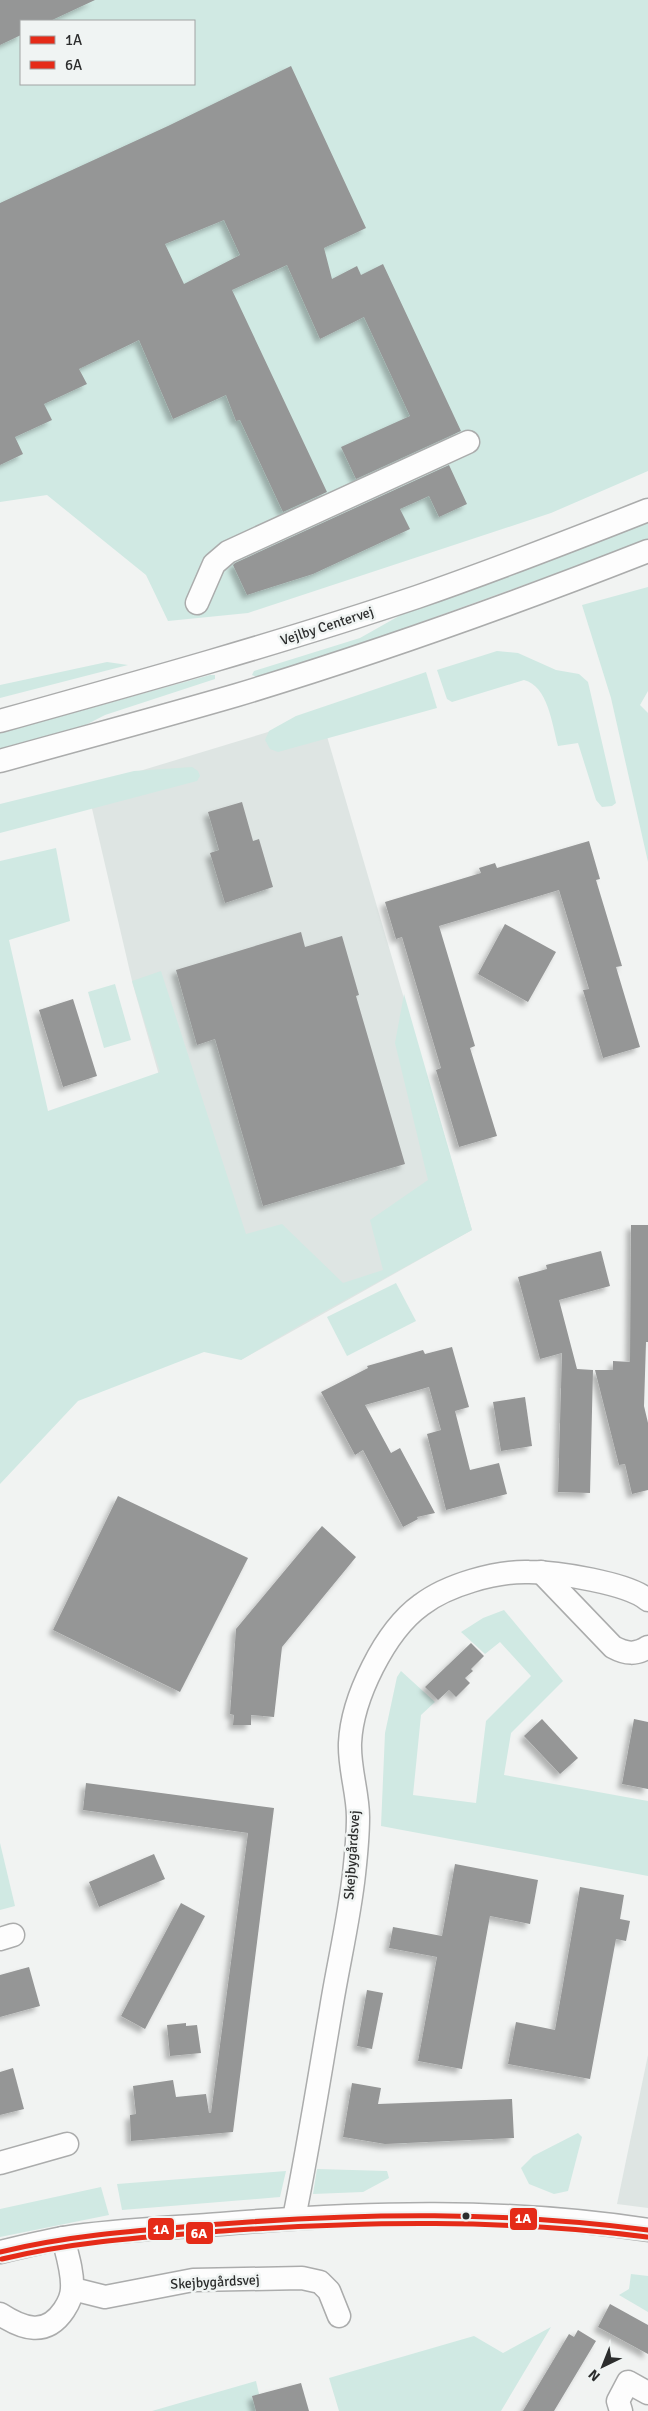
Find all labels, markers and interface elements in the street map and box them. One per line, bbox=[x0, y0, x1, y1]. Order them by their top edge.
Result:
legend bbox=[20, 20, 195, 85]
text: 1A bbox=[65, 31, 82, 49]
text: 6A bbox=[65, 56, 82, 74]
street label: Vejlby Centervej bbox=[278, 603, 376, 649]
street label: Skejbygårdsvej bbox=[340, 1810, 364, 1900]
line badge: 1A bbox=[509, 2207, 538, 2231]
text: 1A bbox=[515, 2210, 531, 2227]
unlabelled marker bbox=[461, 2211, 471, 2221]
line badge: 1A bbox=[147, 2217, 175, 2241]
text: 1A bbox=[153, 2221, 169, 2238]
line badge: 6A bbox=[185, 2221, 214, 2245]
text: 6A bbox=[191, 2225, 207, 2242]
street label: Skejbygårdsvej bbox=[170, 2271, 260, 2293]
north arrow bbox=[578, 2341, 628, 2391]
text: N bbox=[585, 2366, 604, 2385]

